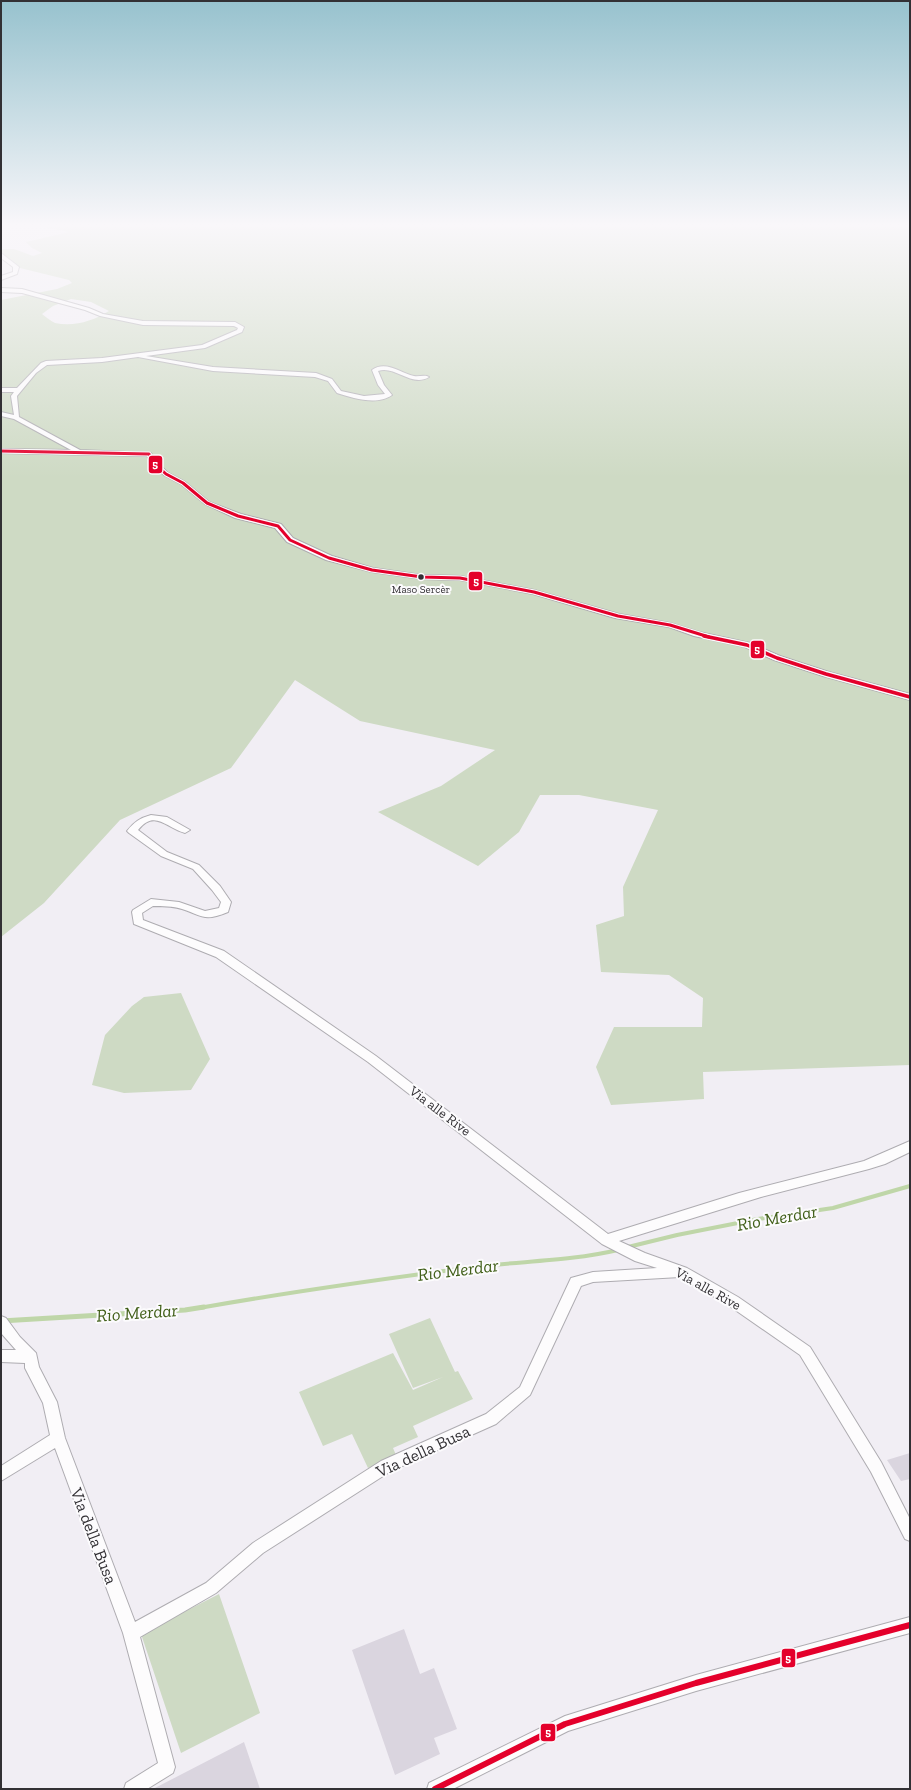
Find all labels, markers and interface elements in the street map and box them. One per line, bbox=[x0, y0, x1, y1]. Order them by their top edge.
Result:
line badge: 5 bbox=[148, 455, 163, 474]
text: 5 bbox=[152, 458, 158, 471]
line badge: 5 bbox=[468, 571, 483, 591]
marker: Maso Sercèr bbox=[416, 572, 426, 582]
text: 5 bbox=[473, 575, 479, 588]
place label: Maso Sercèr bbox=[392, 583, 451, 596]
line badge: 5 bbox=[750, 640, 765, 659]
text: 5 bbox=[754, 643, 760, 656]
street label: Via alle Rive bbox=[405, 1082, 474, 1140]
water label: Rio Merdar bbox=[735, 1200, 820, 1236]
water label: Rio Merdar bbox=[416, 1254, 501, 1286]
street label: Via alle Rive bbox=[671, 1264, 744, 1314]
water label: Rio Merdar bbox=[96, 1299, 179, 1327]
street label: Via della Busa bbox=[372, 1421, 473, 1482]
street label: Via della Busa bbox=[66, 1484, 122, 1587]
line badge: 5 bbox=[781, 1648, 796, 1668]
text: 5 bbox=[785, 1652, 791, 1665]
line badge: 5 bbox=[540, 1723, 556, 1742]
text: 5 bbox=[545, 1726, 551, 1739]

